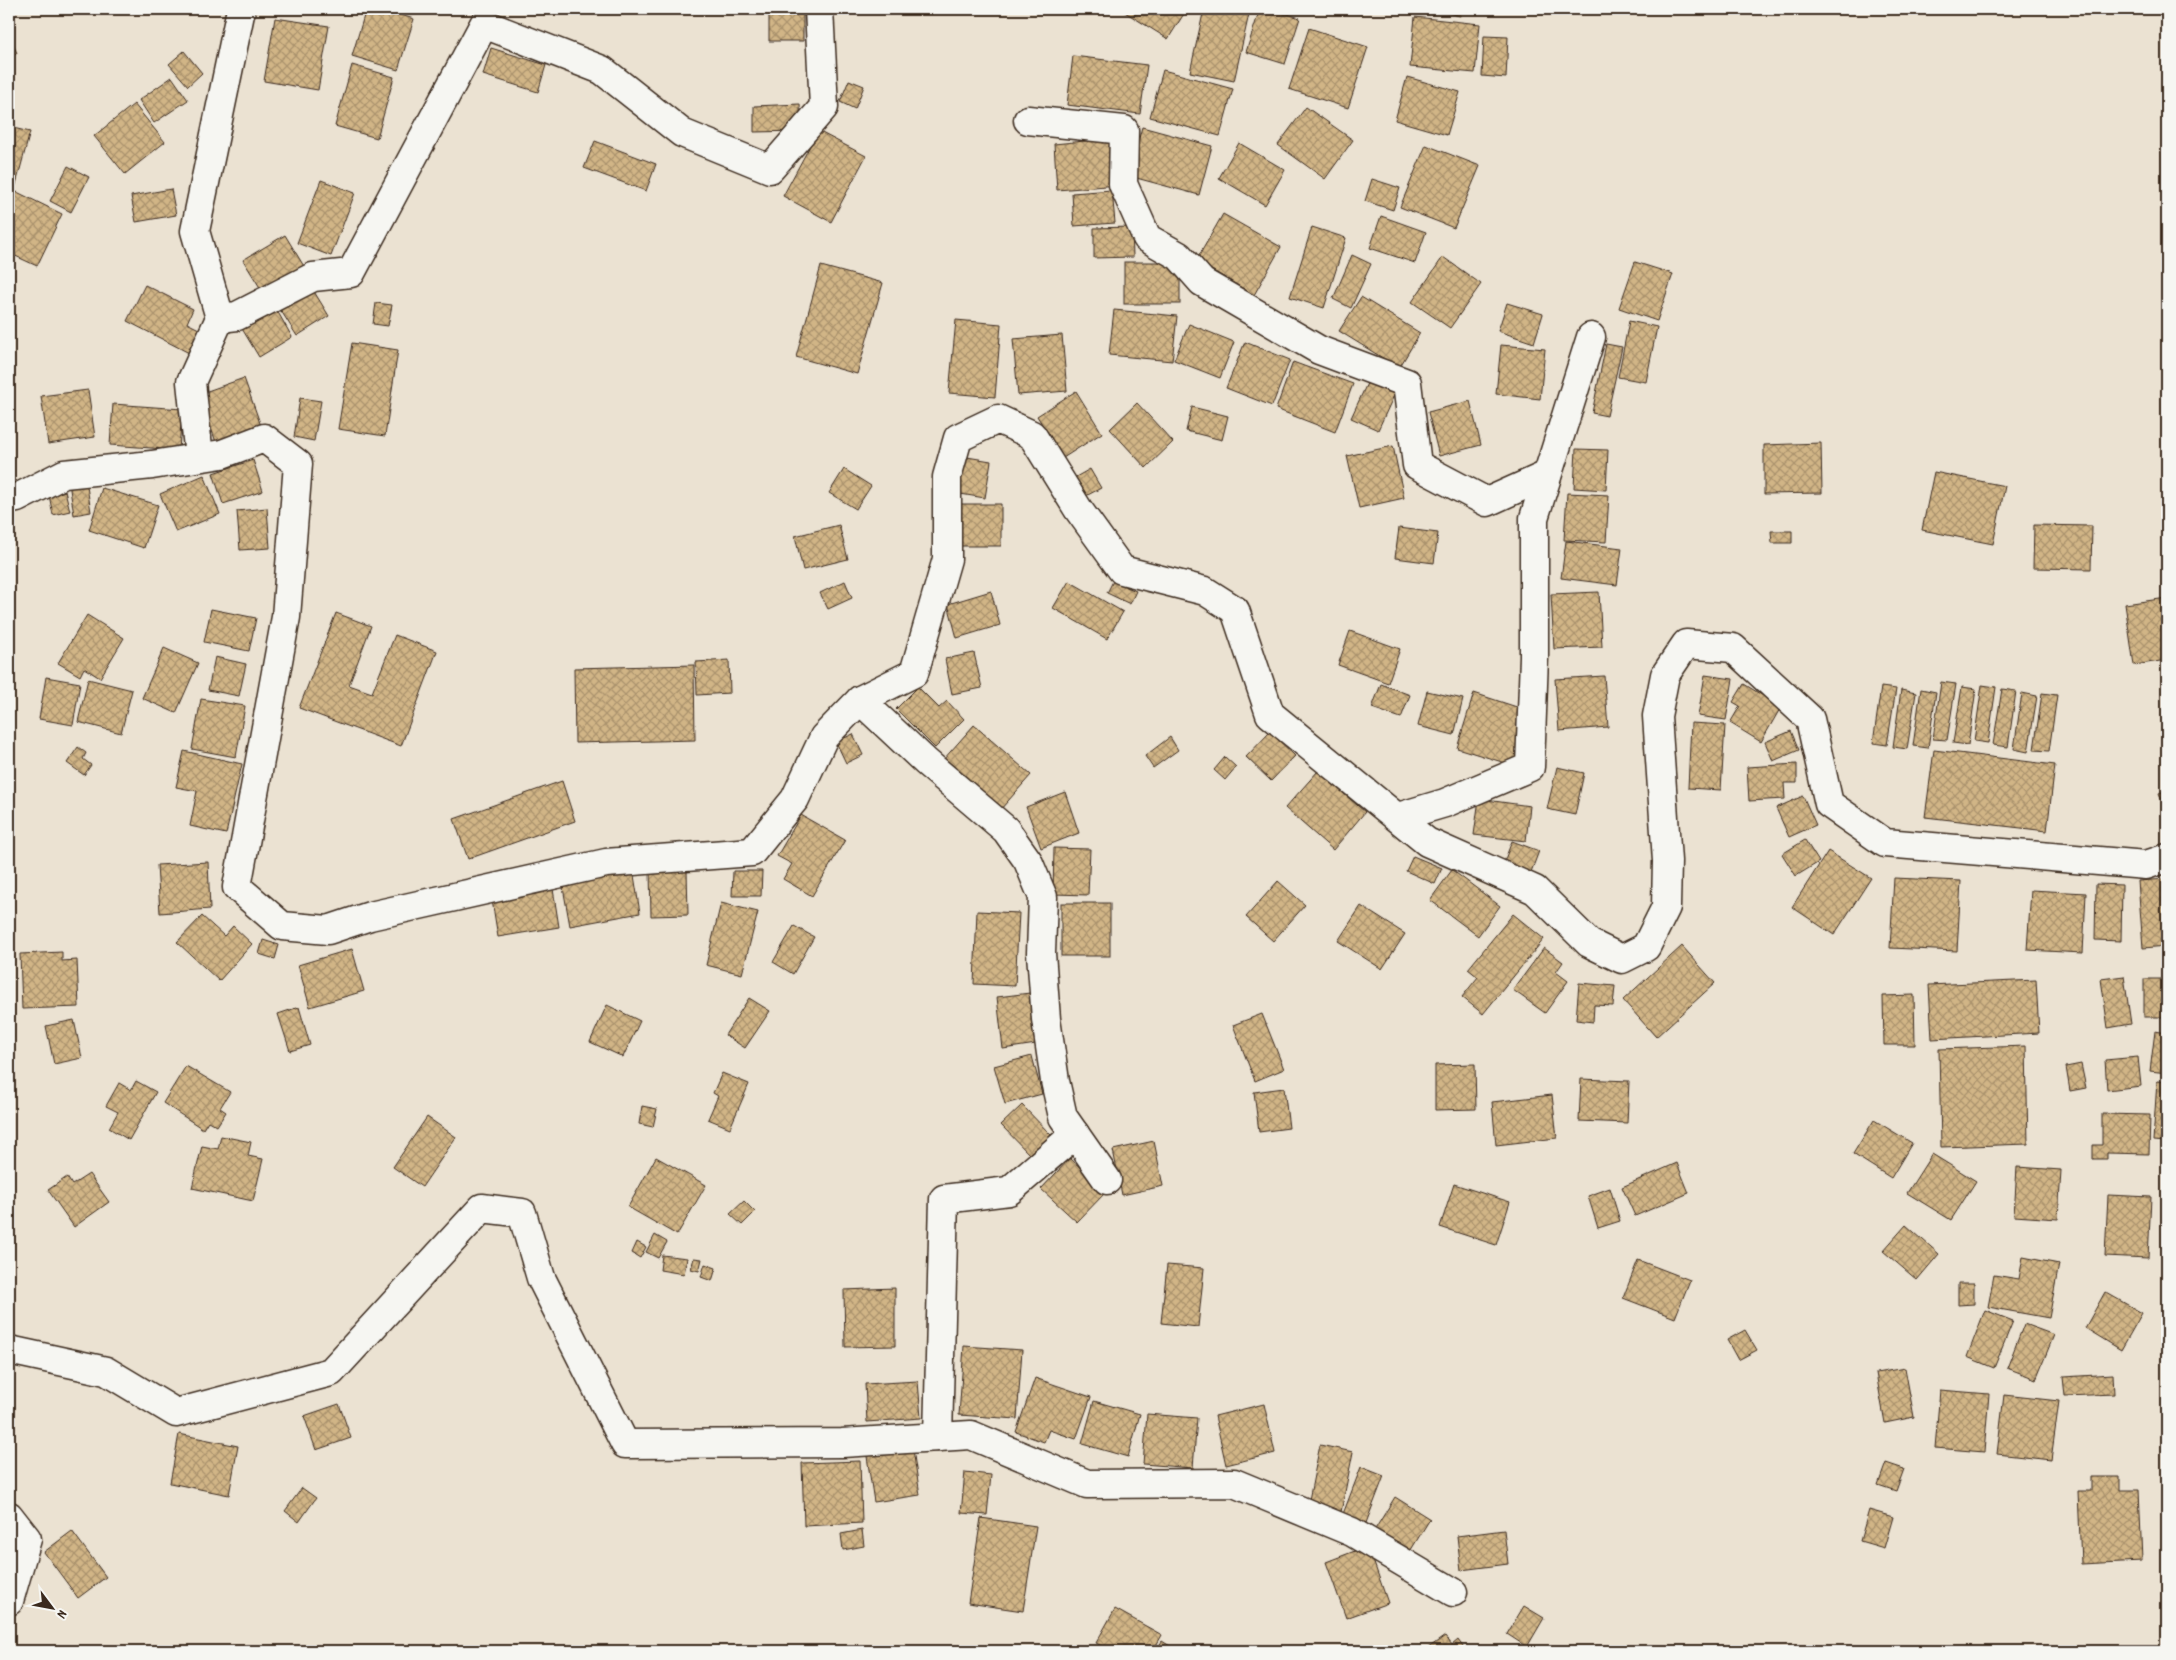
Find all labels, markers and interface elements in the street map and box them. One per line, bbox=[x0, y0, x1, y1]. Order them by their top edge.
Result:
north arrow bbox=[28, 1582, 78, 1632]
text: N bbox=[51, 1606, 72, 1622]

